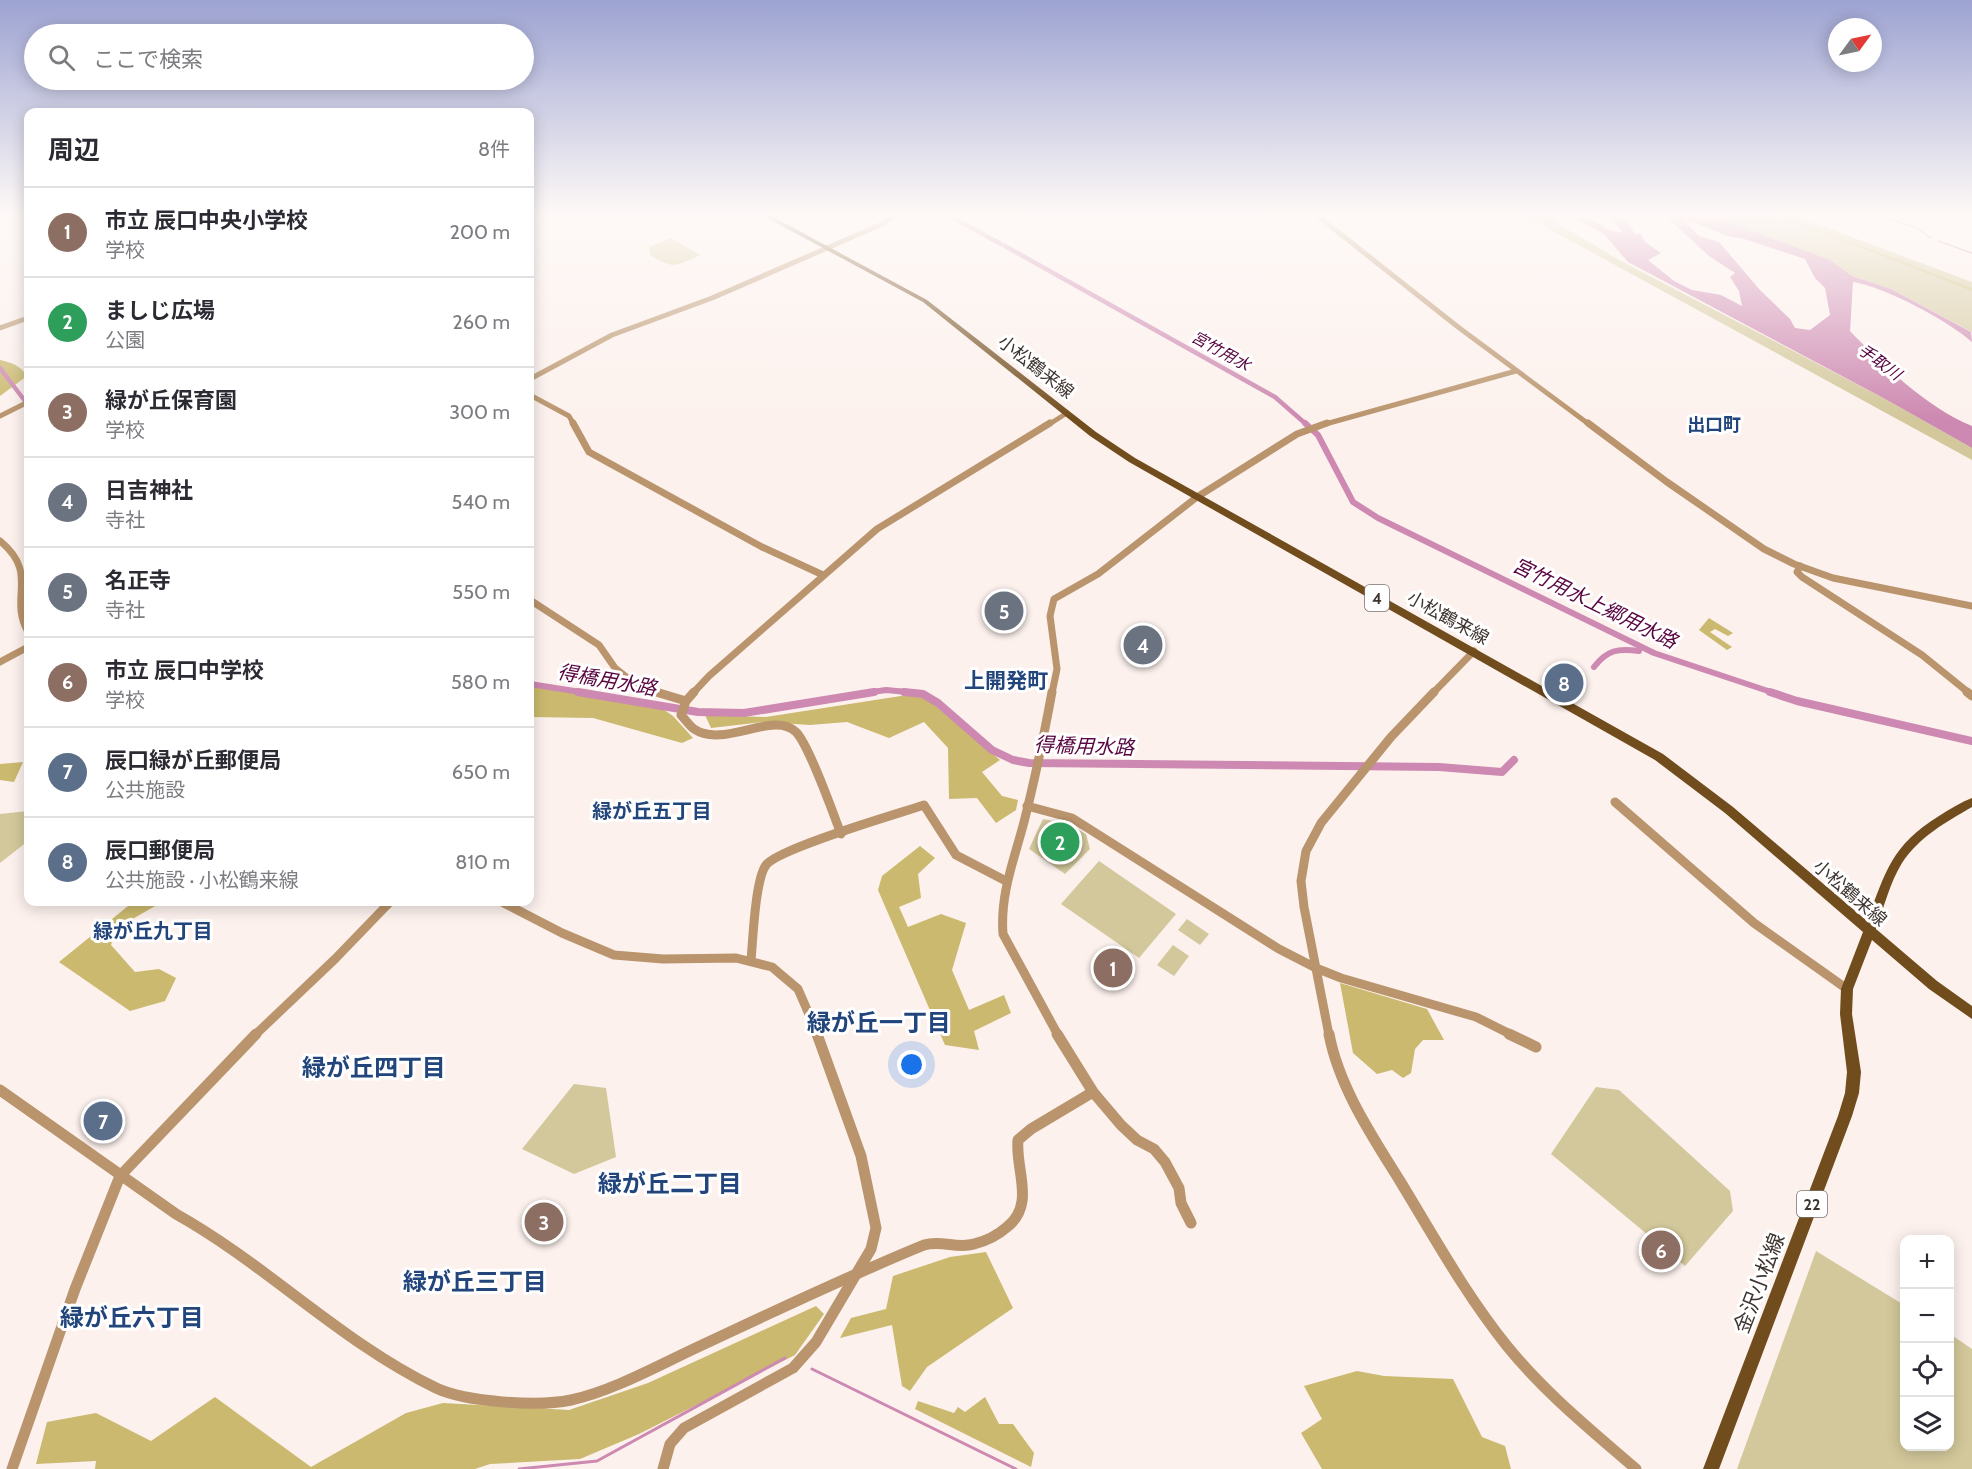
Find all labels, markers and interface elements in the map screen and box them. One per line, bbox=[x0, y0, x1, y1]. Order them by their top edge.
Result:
north arrow bbox=[1828, 18, 1882, 72]
search box bbox=[24, 24, 534, 90]
icon: search bbox=[45, 41, 78, 74]
text: ここで検索 bbox=[93, 46, 203, 73]
text: 周辺 bbox=[48, 134, 100, 166]
text: 8件 bbox=[478, 137, 510, 161]
text: 市立 辰口中央小学校 bbox=[105, 207, 308, 234]
text: 1 bbox=[64, 220, 71, 244]
text: 200 m bbox=[450, 220, 510, 244]
text: 学校 bbox=[105, 238, 145, 262]
text: ましじ広場 bbox=[105, 297, 215, 324]
text: 2 bbox=[62, 310, 73, 334]
text: 260 m bbox=[452, 310, 510, 334]
water label: 宮竹用水 bbox=[1188, 327, 1255, 376]
text: 公園 bbox=[105, 328, 145, 352]
street label: 小松鶴来線 bbox=[994, 331, 1078, 403]
water label: 手取川 bbox=[1855, 340, 1907, 385]
text: 緑が丘保育園 bbox=[105, 387, 237, 414]
text: 3 bbox=[62, 400, 73, 424]
text: 300 m bbox=[449, 400, 510, 424]
district label: 出口町 bbox=[1687, 414, 1741, 436]
text: 学校 bbox=[105, 418, 145, 442]
text: 日吉神社 bbox=[105, 477, 193, 504]
text: 4 bbox=[61, 490, 74, 514]
text: 540 m bbox=[452, 490, 510, 514]
text: 寺社 bbox=[105, 508, 145, 532]
water label: 宮竹用水上郷用水路 bbox=[1509, 553, 1683, 654]
text: 名正寺 bbox=[105, 567, 171, 594]
text: 5 bbox=[62, 580, 73, 604]
text: 550 m bbox=[452, 580, 510, 604]
road number: 4 bbox=[1365, 585, 1389, 611]
street label: 小松鶴来線 bbox=[1403, 587, 1493, 649]
pin: 5 bbox=[984, 588, 1024, 634]
text: 寺社 bbox=[105, 598, 145, 622]
pin: 4 bbox=[1124, 622, 1162, 668]
text: 市立 辰口中学校 bbox=[105, 657, 264, 684]
water label: 得橋用水路 bbox=[556, 659, 660, 701]
pin: 8 bbox=[1544, 660, 1584, 706]
district label: 上開発町 bbox=[964, 668, 1048, 693]
text: 6 bbox=[62, 670, 73, 694]
text: 580 m bbox=[451, 670, 510, 694]
text: 学校 bbox=[105, 688, 145, 712]
water label: 得橋用水路 bbox=[1034, 732, 1136, 760]
text: 辰口緑が丘郵便局 bbox=[105, 747, 281, 774]
text: 7 bbox=[62, 760, 73, 784]
text: 650 m bbox=[452, 760, 510, 784]
text: 公共施設 bbox=[105, 778, 185, 802]
district label: 緑が丘五丁目 bbox=[592, 799, 712, 823]
pin: 2 bbox=[1040, 820, 1080, 864]
text: 辰口郵便局 bbox=[105, 837, 215, 864]
text: 8 bbox=[61, 850, 74, 874]
text: 810 m bbox=[455, 850, 510, 874]
street label: 小松鶴来線 bbox=[1809, 855, 1891, 931]
text: 公共施設 · 小松鶴来線 bbox=[105, 868, 299, 892]
district label: 緑が丘九丁目 bbox=[93, 919, 213, 943]
pin: 1 bbox=[1094, 946, 1132, 990]
district label: 緑が丘一丁目 bbox=[807, 1008, 951, 1037]
your location bbox=[897, 1050, 926, 1079]
district label: 緑が丘四丁目 bbox=[302, 1053, 446, 1082]
pin: 7 bbox=[84, 1098, 122, 1144]
district label: 緑が丘二丁目 bbox=[598, 1169, 742, 1198]
road number: 22 bbox=[1797, 1191, 1827, 1217]
pin: 3 bbox=[524, 1200, 564, 1244]
pin: 6 bbox=[1642, 1228, 1680, 1272]
street label: 金沢小松線 bbox=[1729, 1230, 1789, 1336]
map controls bbox=[1900, 1235, 1954, 1451]
button: + bbox=[1900, 1235, 1954, 1289]
district label: 緑が丘三丁目 bbox=[403, 1267, 547, 1296]
button: − bbox=[1900, 1289, 1954, 1343]
district label: 緑が丘六丁目 bbox=[60, 1303, 204, 1332]
button: locate bbox=[1900, 1343, 1954, 1397]
button: layers bbox=[1900, 1397, 1954, 1451]

